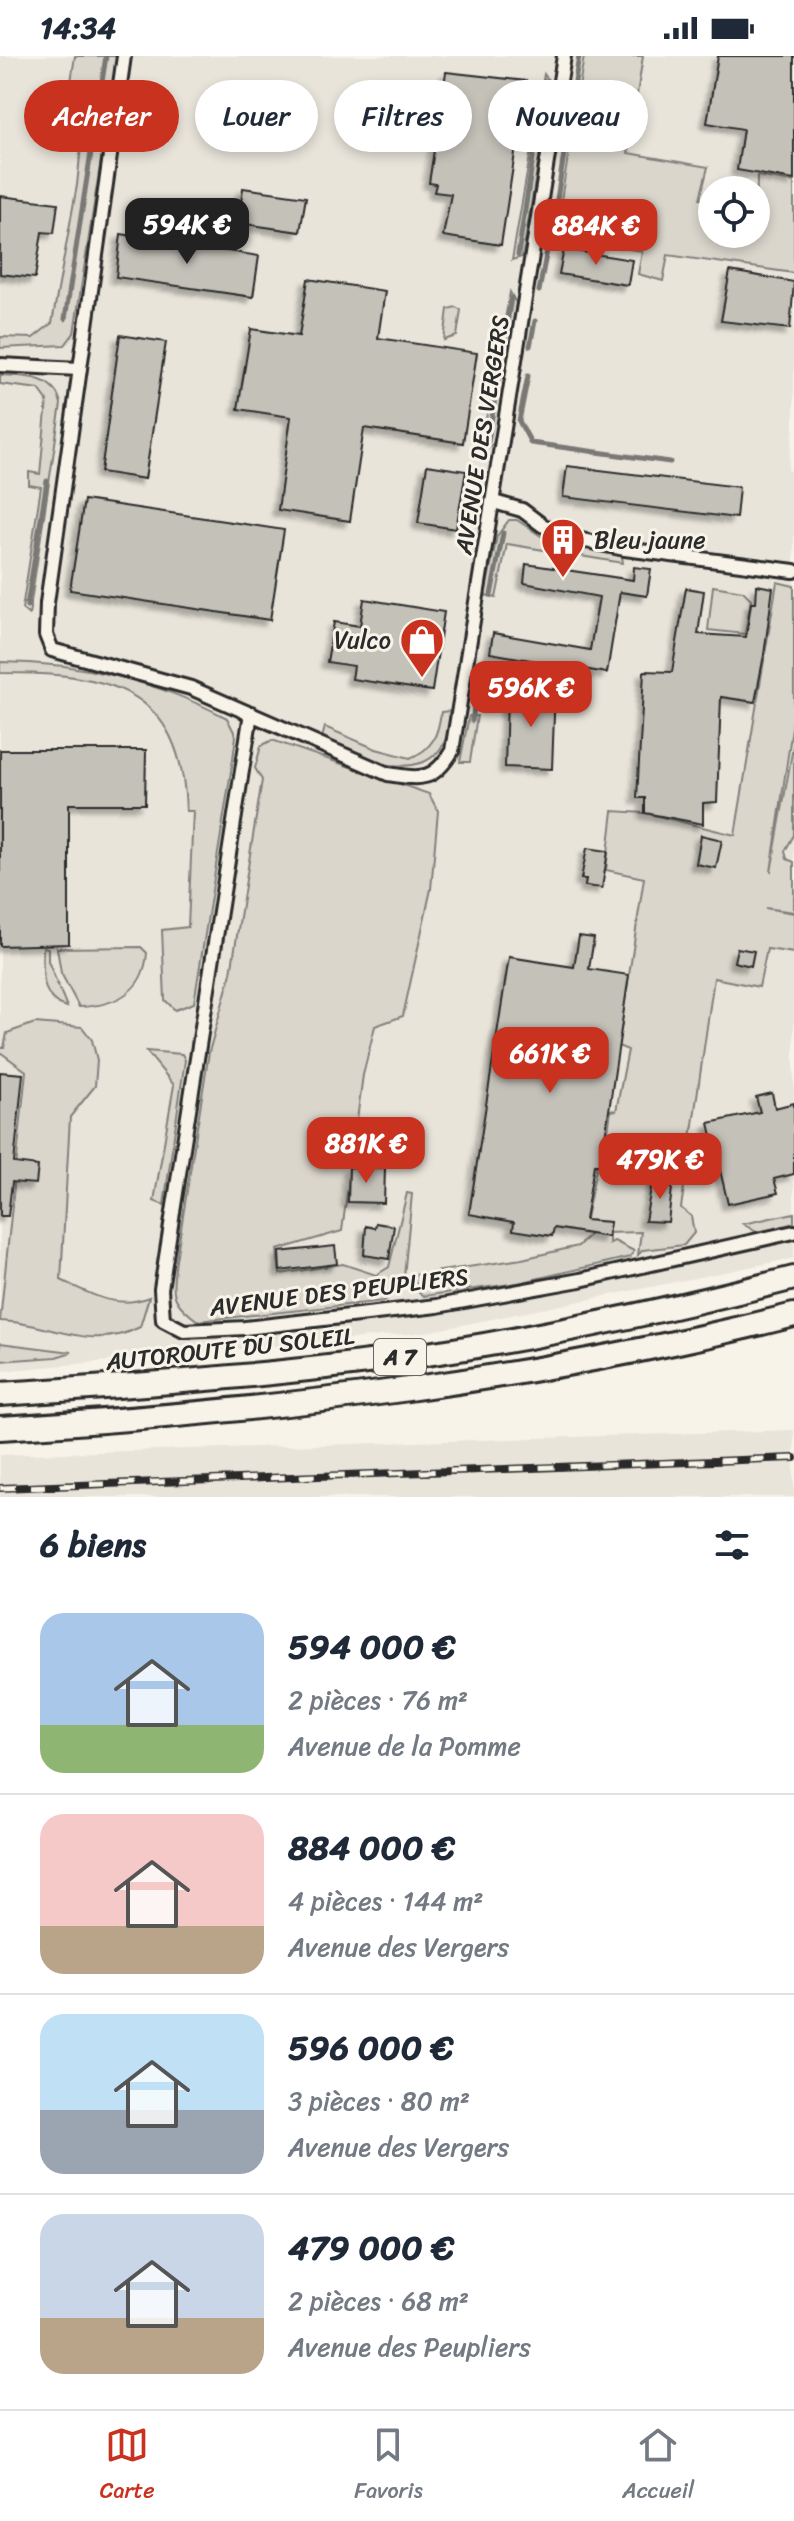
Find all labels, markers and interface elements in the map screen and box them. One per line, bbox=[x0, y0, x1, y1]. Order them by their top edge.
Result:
text: 14:34 bbox=[40, 1, 116, 55]
chip: Acheter bbox=[24, 80, 179, 152]
chip: Louer bbox=[195, 80, 318, 152]
chip: Filtres bbox=[334, 80, 472, 152]
chip: Nouveau bbox=[488, 80, 648, 152]
map controls bbox=[698, 176, 770, 248]
button: locate bbox=[698, 176, 770, 248]
pin: 594K € bbox=[122, 198, 252, 266]
pin: 884K € bbox=[531, 199, 661, 267]
text: 594K € bbox=[143, 201, 231, 247]
text: 884K € bbox=[552, 202, 640, 248]
street label: AVENUE DES VERGERS bbox=[442, 312, 522, 559]
building icon: Bleu jaune bbox=[539, 516, 587, 579]
place label: Bleu jaune bbox=[594, 519, 706, 561]
shop icon: Vulco bbox=[398, 616, 446, 679]
place label: Vulco bbox=[334, 619, 391, 661]
pin: 596K € bbox=[466, 661, 596, 729]
text: 596K € bbox=[488, 664, 574, 710]
pin: 661K € bbox=[485, 1027, 615, 1095]
text: 661K € bbox=[510, 1030, 590, 1076]
pin: 881K € bbox=[301, 1117, 431, 1185]
text: 881K € bbox=[325, 1120, 407, 1166]
pin: 479K € bbox=[595, 1133, 725, 1201]
text: 479K € bbox=[617, 1136, 703, 1182]
street label: AVENUE DES PEUPLIERS bbox=[206, 1255, 471, 1329]
street label: AUTOROUTE DU SOLEIL bbox=[103, 1315, 356, 1383]
road number: A 7 bbox=[374, 1339, 426, 1375]
text: 6 biens bbox=[40, 1515, 146, 1575]
icon: filters bbox=[710, 1523, 754, 1567]
text: 594 000 € bbox=[288, 1617, 456, 1677]
icon: home bbox=[104, 1645, 200, 1741]
text: 2 pièces · 76 m² bbox=[288, 1677, 468, 1723]
text: Avenue de la Pomme bbox=[288, 1723, 521, 1769]
text: 884 000 € bbox=[288, 1818, 455, 1878]
icon: home bbox=[104, 1846, 200, 1942]
text: 4 pièces · 144 m² bbox=[288, 1878, 483, 1924]
text: Avenue des Vergers bbox=[288, 1924, 509, 1970]
text: 596 000 € bbox=[288, 2018, 454, 2078]
icon: home bbox=[104, 2046, 200, 2142]
text: 3 pièces · 80 m² bbox=[288, 2078, 470, 2124]
text: Avenue des Vergers bbox=[288, 2124, 509, 2170]
text: 479 000 € bbox=[288, 2218, 454, 2278]
icon: home bbox=[104, 2246, 200, 2342]
text: 2 pièces · 68 m² bbox=[288, 2278, 469, 2324]
text: Avenue des Peupliers bbox=[288, 2324, 531, 2370]
tab: Carte bbox=[100, 2423, 155, 2510]
tab: Favoris bbox=[354, 2423, 423, 2510]
tab: Accueil bbox=[622, 2423, 694, 2510]

